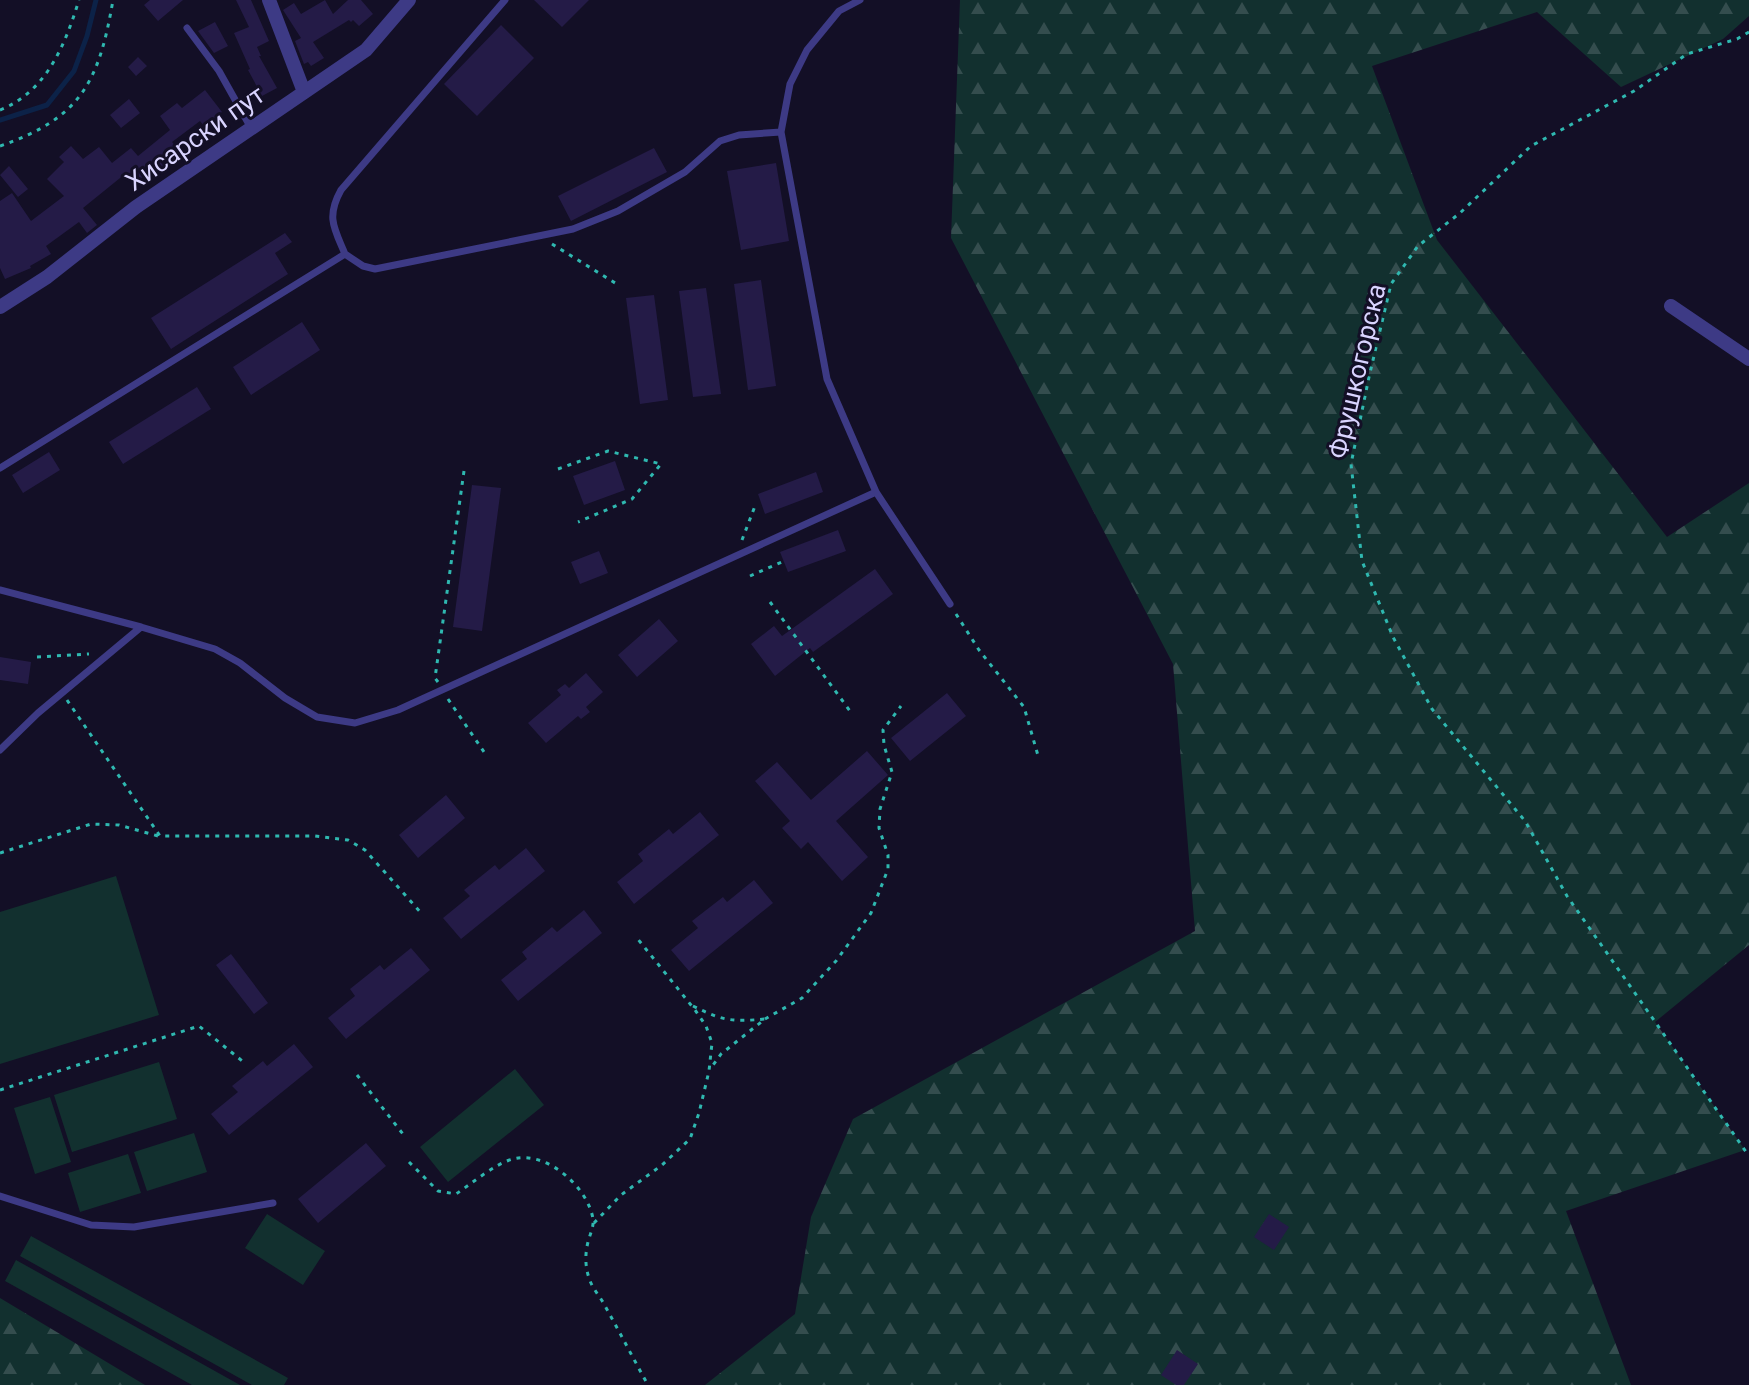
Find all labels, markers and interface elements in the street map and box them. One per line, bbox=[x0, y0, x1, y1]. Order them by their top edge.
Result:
street label: Хисарски пут bbox=[120, 79, 270, 197]
street label: Фрушкогорска bbox=[1322, 281, 1392, 461]

